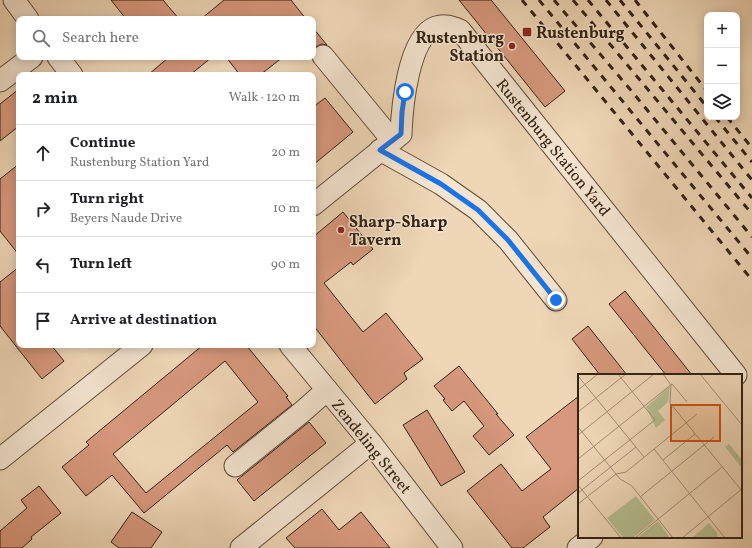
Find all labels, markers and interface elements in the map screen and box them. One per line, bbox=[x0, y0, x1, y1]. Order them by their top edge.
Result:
map controls bbox=[704, 12, 740, 120]
button: + bbox=[704, 12, 740, 48]
search box bbox=[16, 16, 316, 60]
place label: Rustenburg bbox=[536, 23, 625, 45]
marker: Rustenburg bbox=[521, 26, 533, 38]
icon: search bbox=[30, 27, 52, 49]
text: Search here bbox=[62, 28, 139, 49]
place label: Rustenburg Station bbox=[415, 28, 504, 68]
marker: Rustenburg Station bbox=[507, 41, 517, 51]
button: − bbox=[704, 48, 740, 84]
street label: Rustenburg Station Yard bbox=[490, 75, 615, 222]
route start bbox=[396, 83, 414, 101]
button: layers bbox=[704, 84, 740, 120]
text: 2 min bbox=[32, 87, 78, 110]
text: Walk · 120 m bbox=[229, 89, 300, 107]
text: Continue bbox=[70, 133, 135, 154]
icon: ahead bbox=[32, 142, 54, 164]
text: 20 m bbox=[271, 144, 300, 162]
text: Rustenburg Station Yard bbox=[70, 154, 209, 172]
text: Turn right bbox=[70, 189, 144, 210]
icon: right bbox=[32, 198, 54, 220]
text: 10 m bbox=[273, 200, 300, 218]
text: Beyers Naude Drive bbox=[70, 210, 182, 228]
place label: Sharp-Sharp Tavern bbox=[349, 212, 447, 252]
marker: Sharp-Sharp Tavern bbox=[336, 225, 346, 235]
icon: left bbox=[32, 254, 54, 276]
text: Turn left bbox=[70, 254, 132, 275]
text: 90 m bbox=[271, 256, 300, 274]
route end bbox=[547, 291, 565, 309]
icon: arrive bbox=[32, 310, 54, 332]
text: Arrive at destination bbox=[70, 310, 217, 331]
inset map bbox=[578, 374, 742, 538]
street label: Zendeling Street bbox=[325, 395, 416, 500]

